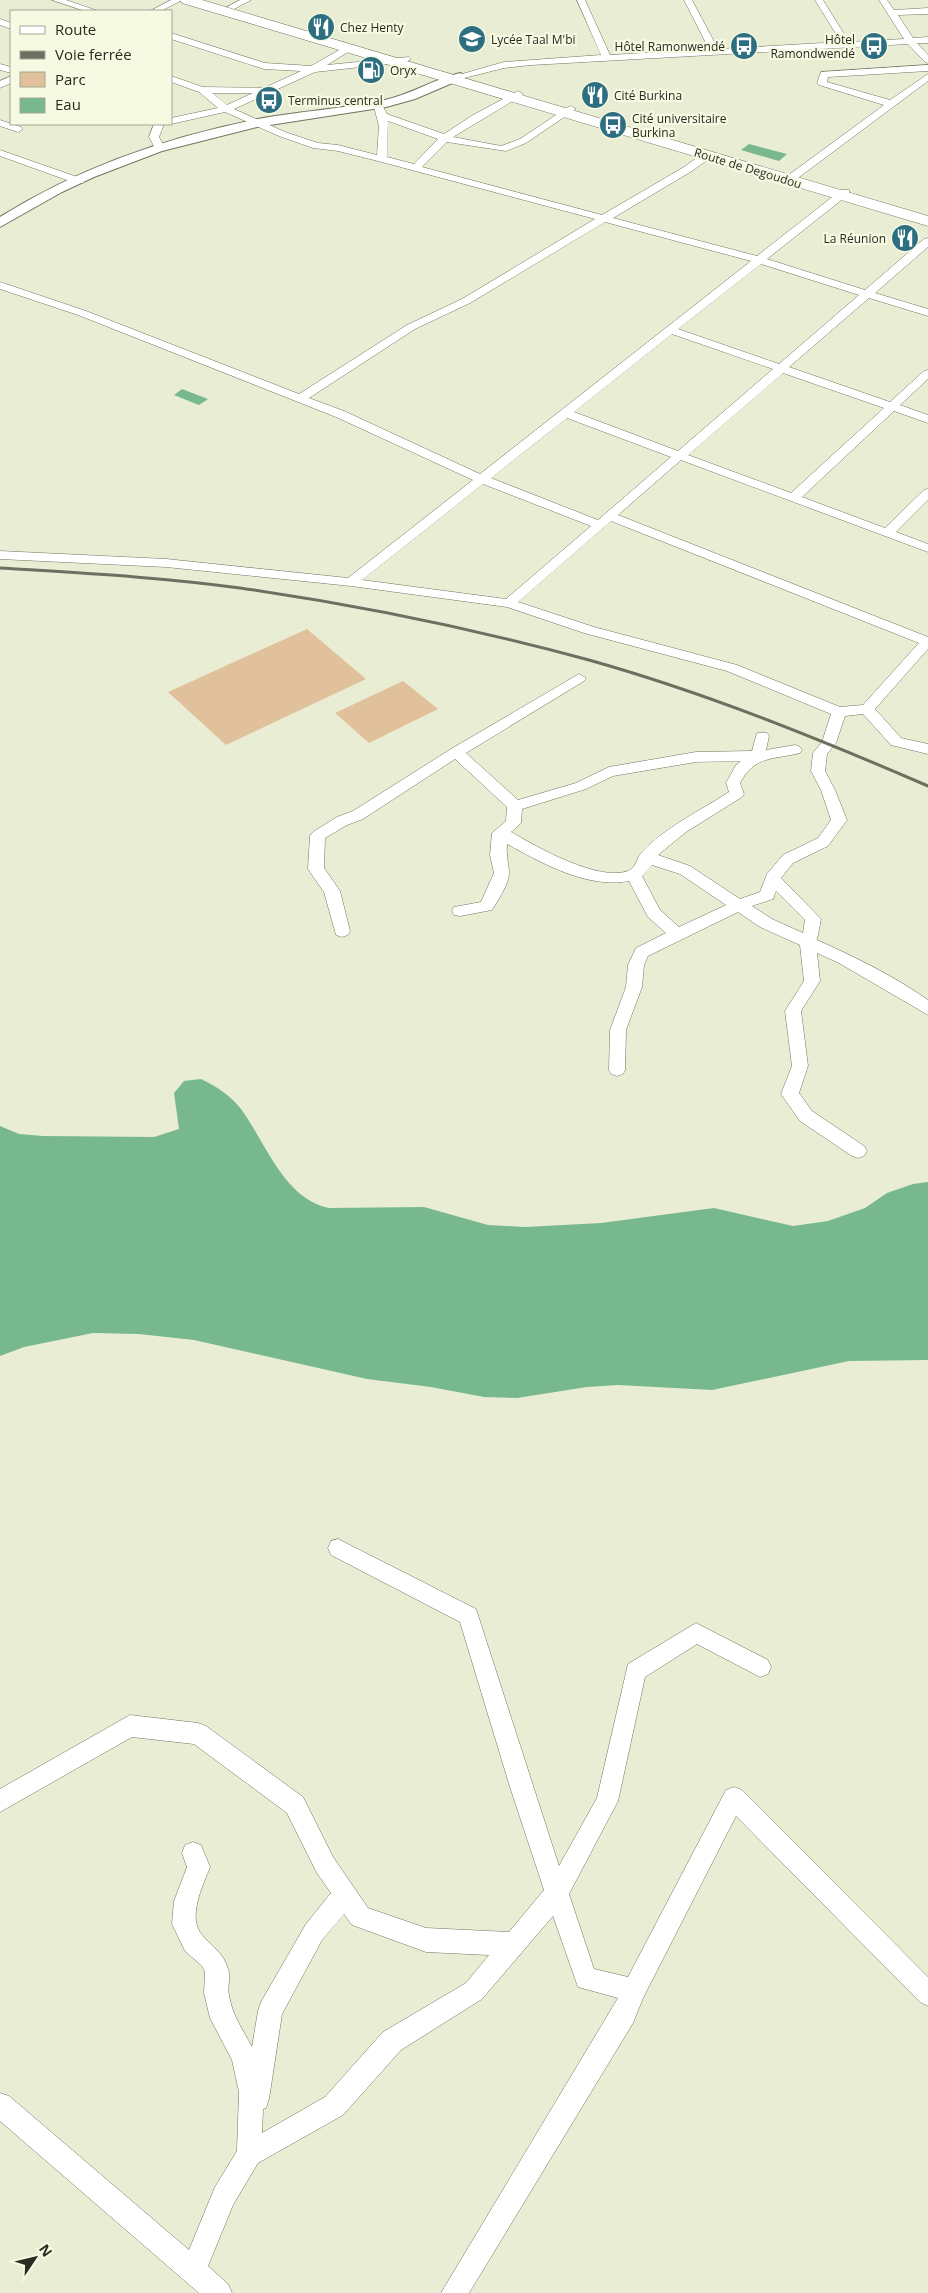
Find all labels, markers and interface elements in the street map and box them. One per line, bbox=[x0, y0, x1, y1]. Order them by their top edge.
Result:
legend bbox=[10, 10, 172, 125]
restaurant icon: Chez Henty bbox=[306, 12, 336, 42]
text: Route bbox=[55, 19, 96, 39]
place label: Chez Henty bbox=[340, 19, 405, 36]
school or university icon: Lycée Taal M'bi bbox=[457, 24, 487, 54]
place label: Lycée Taal M'bi bbox=[491, 31, 576, 48]
bus stop icon: Hôtel Ramonwendé bbox=[729, 31, 759, 61]
place label: Hôtel Ramondwendé bbox=[770, 31, 855, 62]
bus stop icon: Hôtel Ramondwendé bbox=[859, 31, 889, 61]
place label: Hôtel Ramonwendé bbox=[615, 38, 725, 55]
text: Voie ferrée bbox=[55, 44, 132, 64]
fuel station icon: Oryx bbox=[356, 55, 386, 85]
place label: Oryx bbox=[390, 62, 417, 79]
text: Parc bbox=[55, 69, 86, 89]
restaurant icon: Cité Burkina bbox=[580, 80, 610, 110]
bus stop icon: Terminus central bbox=[254, 85, 284, 115]
place label: Cité Burkina bbox=[614, 87, 682, 104]
place label: Terminus central bbox=[288, 92, 383, 109]
text: Eau bbox=[55, 94, 81, 114]
bus stop icon: Cité universitaire Burkina bbox=[598, 110, 628, 140]
place label: Cité universitaire Burkina bbox=[632, 110, 727, 141]
street label: Route de Degoudou bbox=[692, 144, 804, 192]
restaurant icon: La Réunion bbox=[890, 223, 920, 253]
place label: La Réunion bbox=[823, 230, 886, 247]
north arrow bbox=[10, 2233, 60, 2283]
text: N bbox=[35, 2240, 57, 2260]

